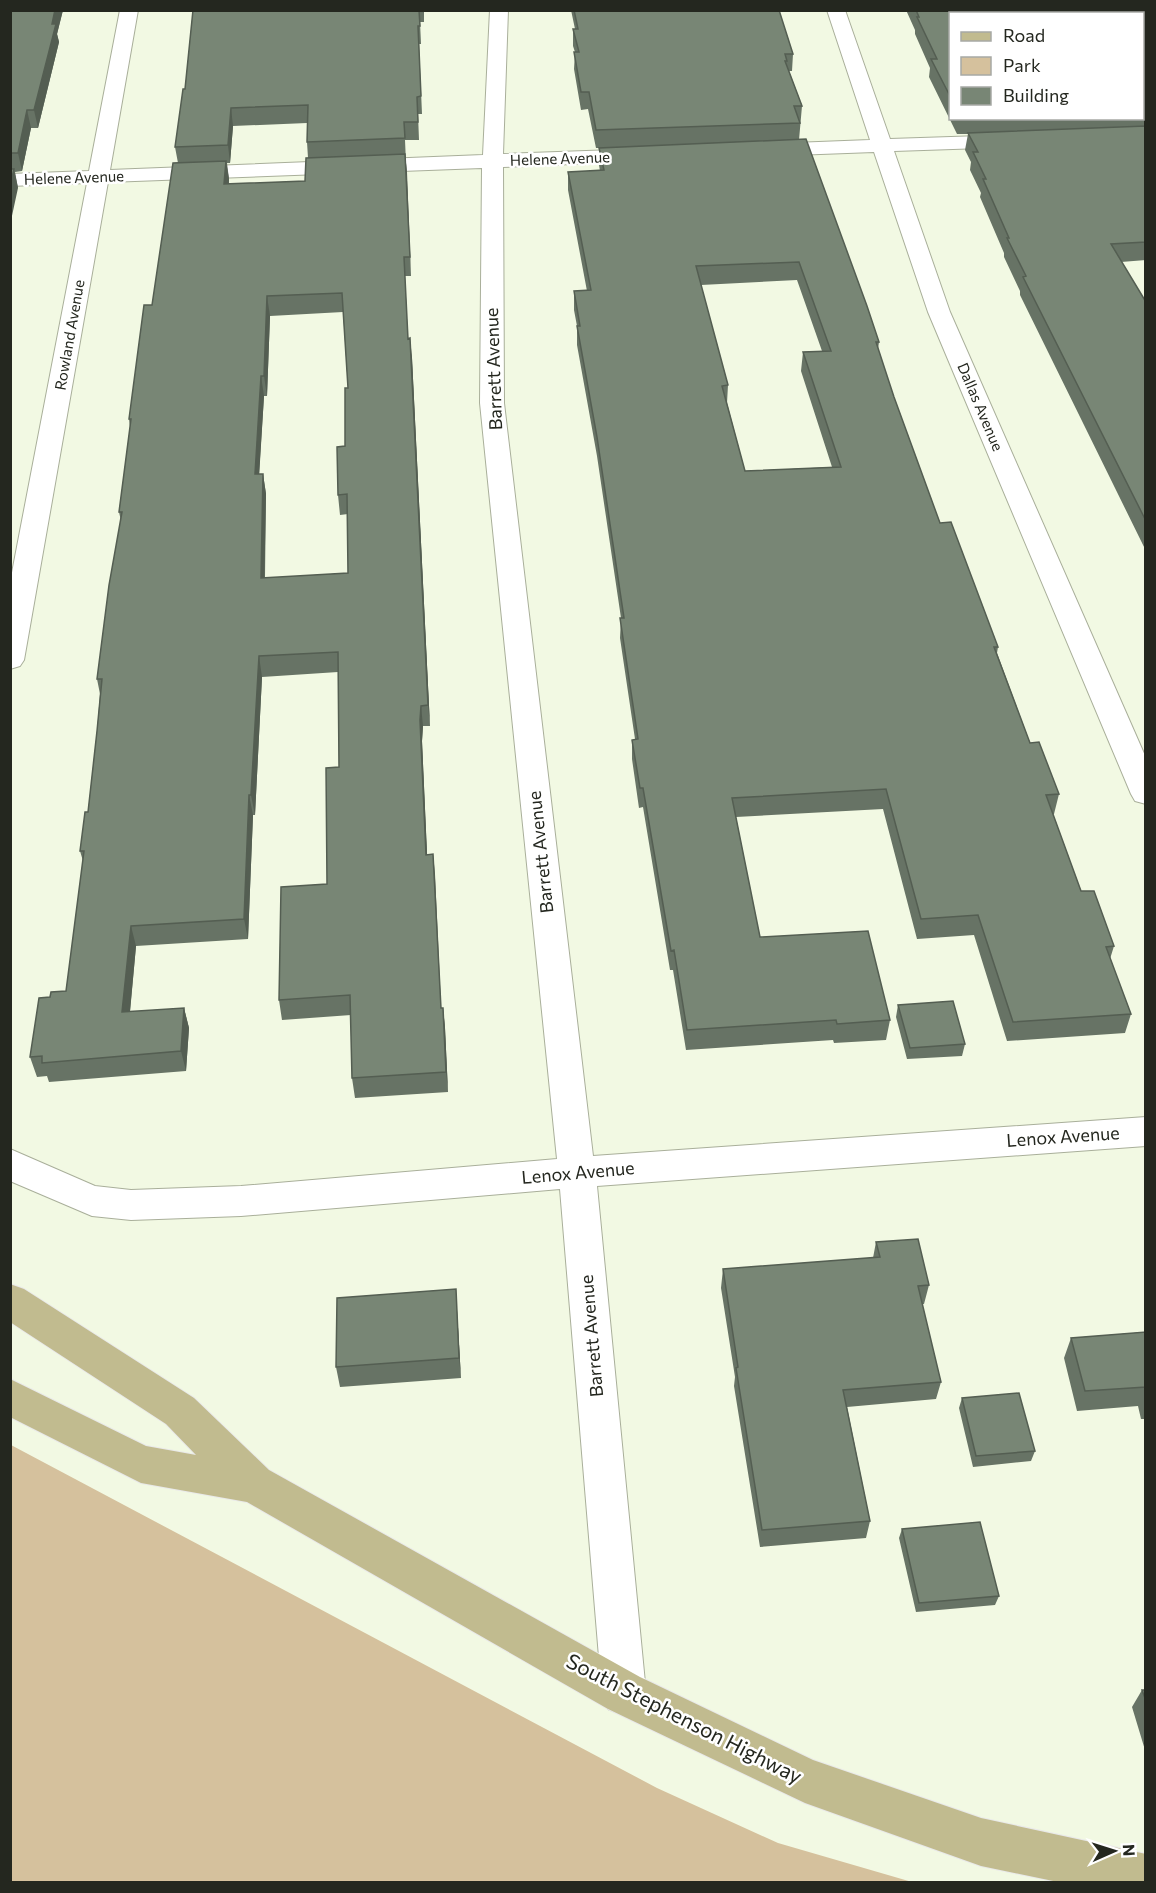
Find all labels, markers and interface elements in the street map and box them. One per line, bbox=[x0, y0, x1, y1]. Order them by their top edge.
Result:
legend bbox=[949, 12, 1144, 120]
text: Road bbox=[1003, 24, 1045, 46]
text: Park bbox=[1003, 54, 1041, 76]
text: Building bbox=[1003, 84, 1069, 106]
street label: Helene Avenue bbox=[510, 147, 610, 169]
street label: Helene Avenue bbox=[24, 166, 124, 188]
street label: Rowland Avenue bbox=[50, 278, 88, 392]
street label: Barrett Avenue bbox=[480, 307, 506, 431]
street label: Dallas Avenue bbox=[954, 360, 1008, 453]
street label: Barrett Avenue bbox=[523, 790, 557, 914]
street label: Lenox Avenue bbox=[1006, 1121, 1120, 1151]
street label: Lenox Avenue bbox=[520, 1156, 635, 1188]
street label: Barrett Avenue bbox=[575, 1274, 607, 1398]
street label: South Stephenson Highway bbox=[563, 1647, 807, 1788]
north arrow bbox=[1084, 1821, 1144, 1881]
text: N bbox=[1120, 1844, 1139, 1857]

